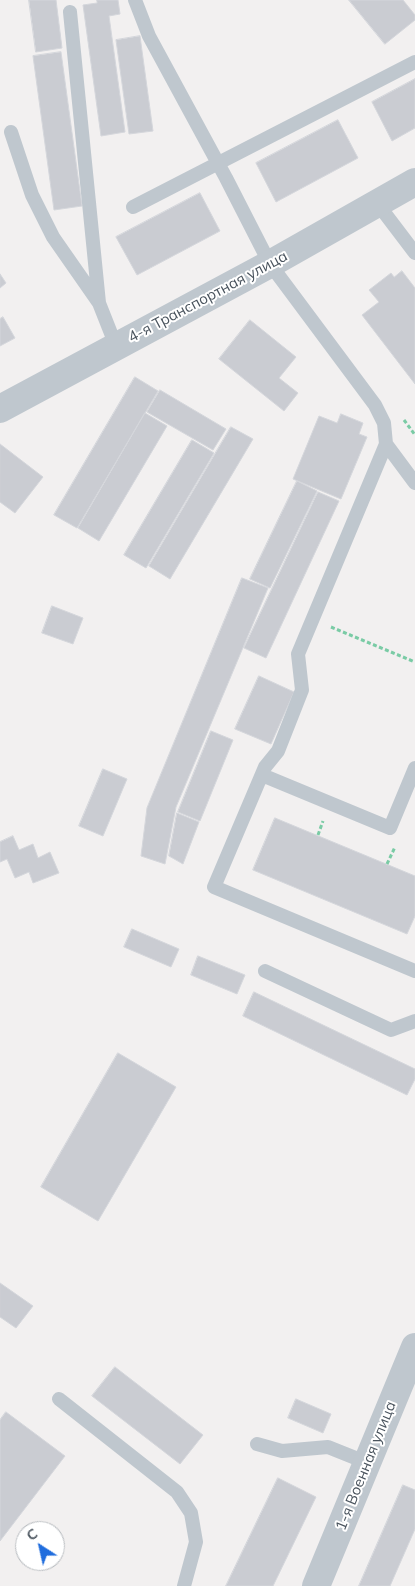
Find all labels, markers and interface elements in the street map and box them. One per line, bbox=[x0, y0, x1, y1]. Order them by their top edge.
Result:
street label: 4-я Транспортная улица bbox=[125, 247, 291, 347]
street label: 1-я Военная улица bbox=[332, 1399, 400, 1533]
north arrow bbox=[15, 1521, 65, 1571]
text: С bbox=[23, 1524, 41, 1545]

